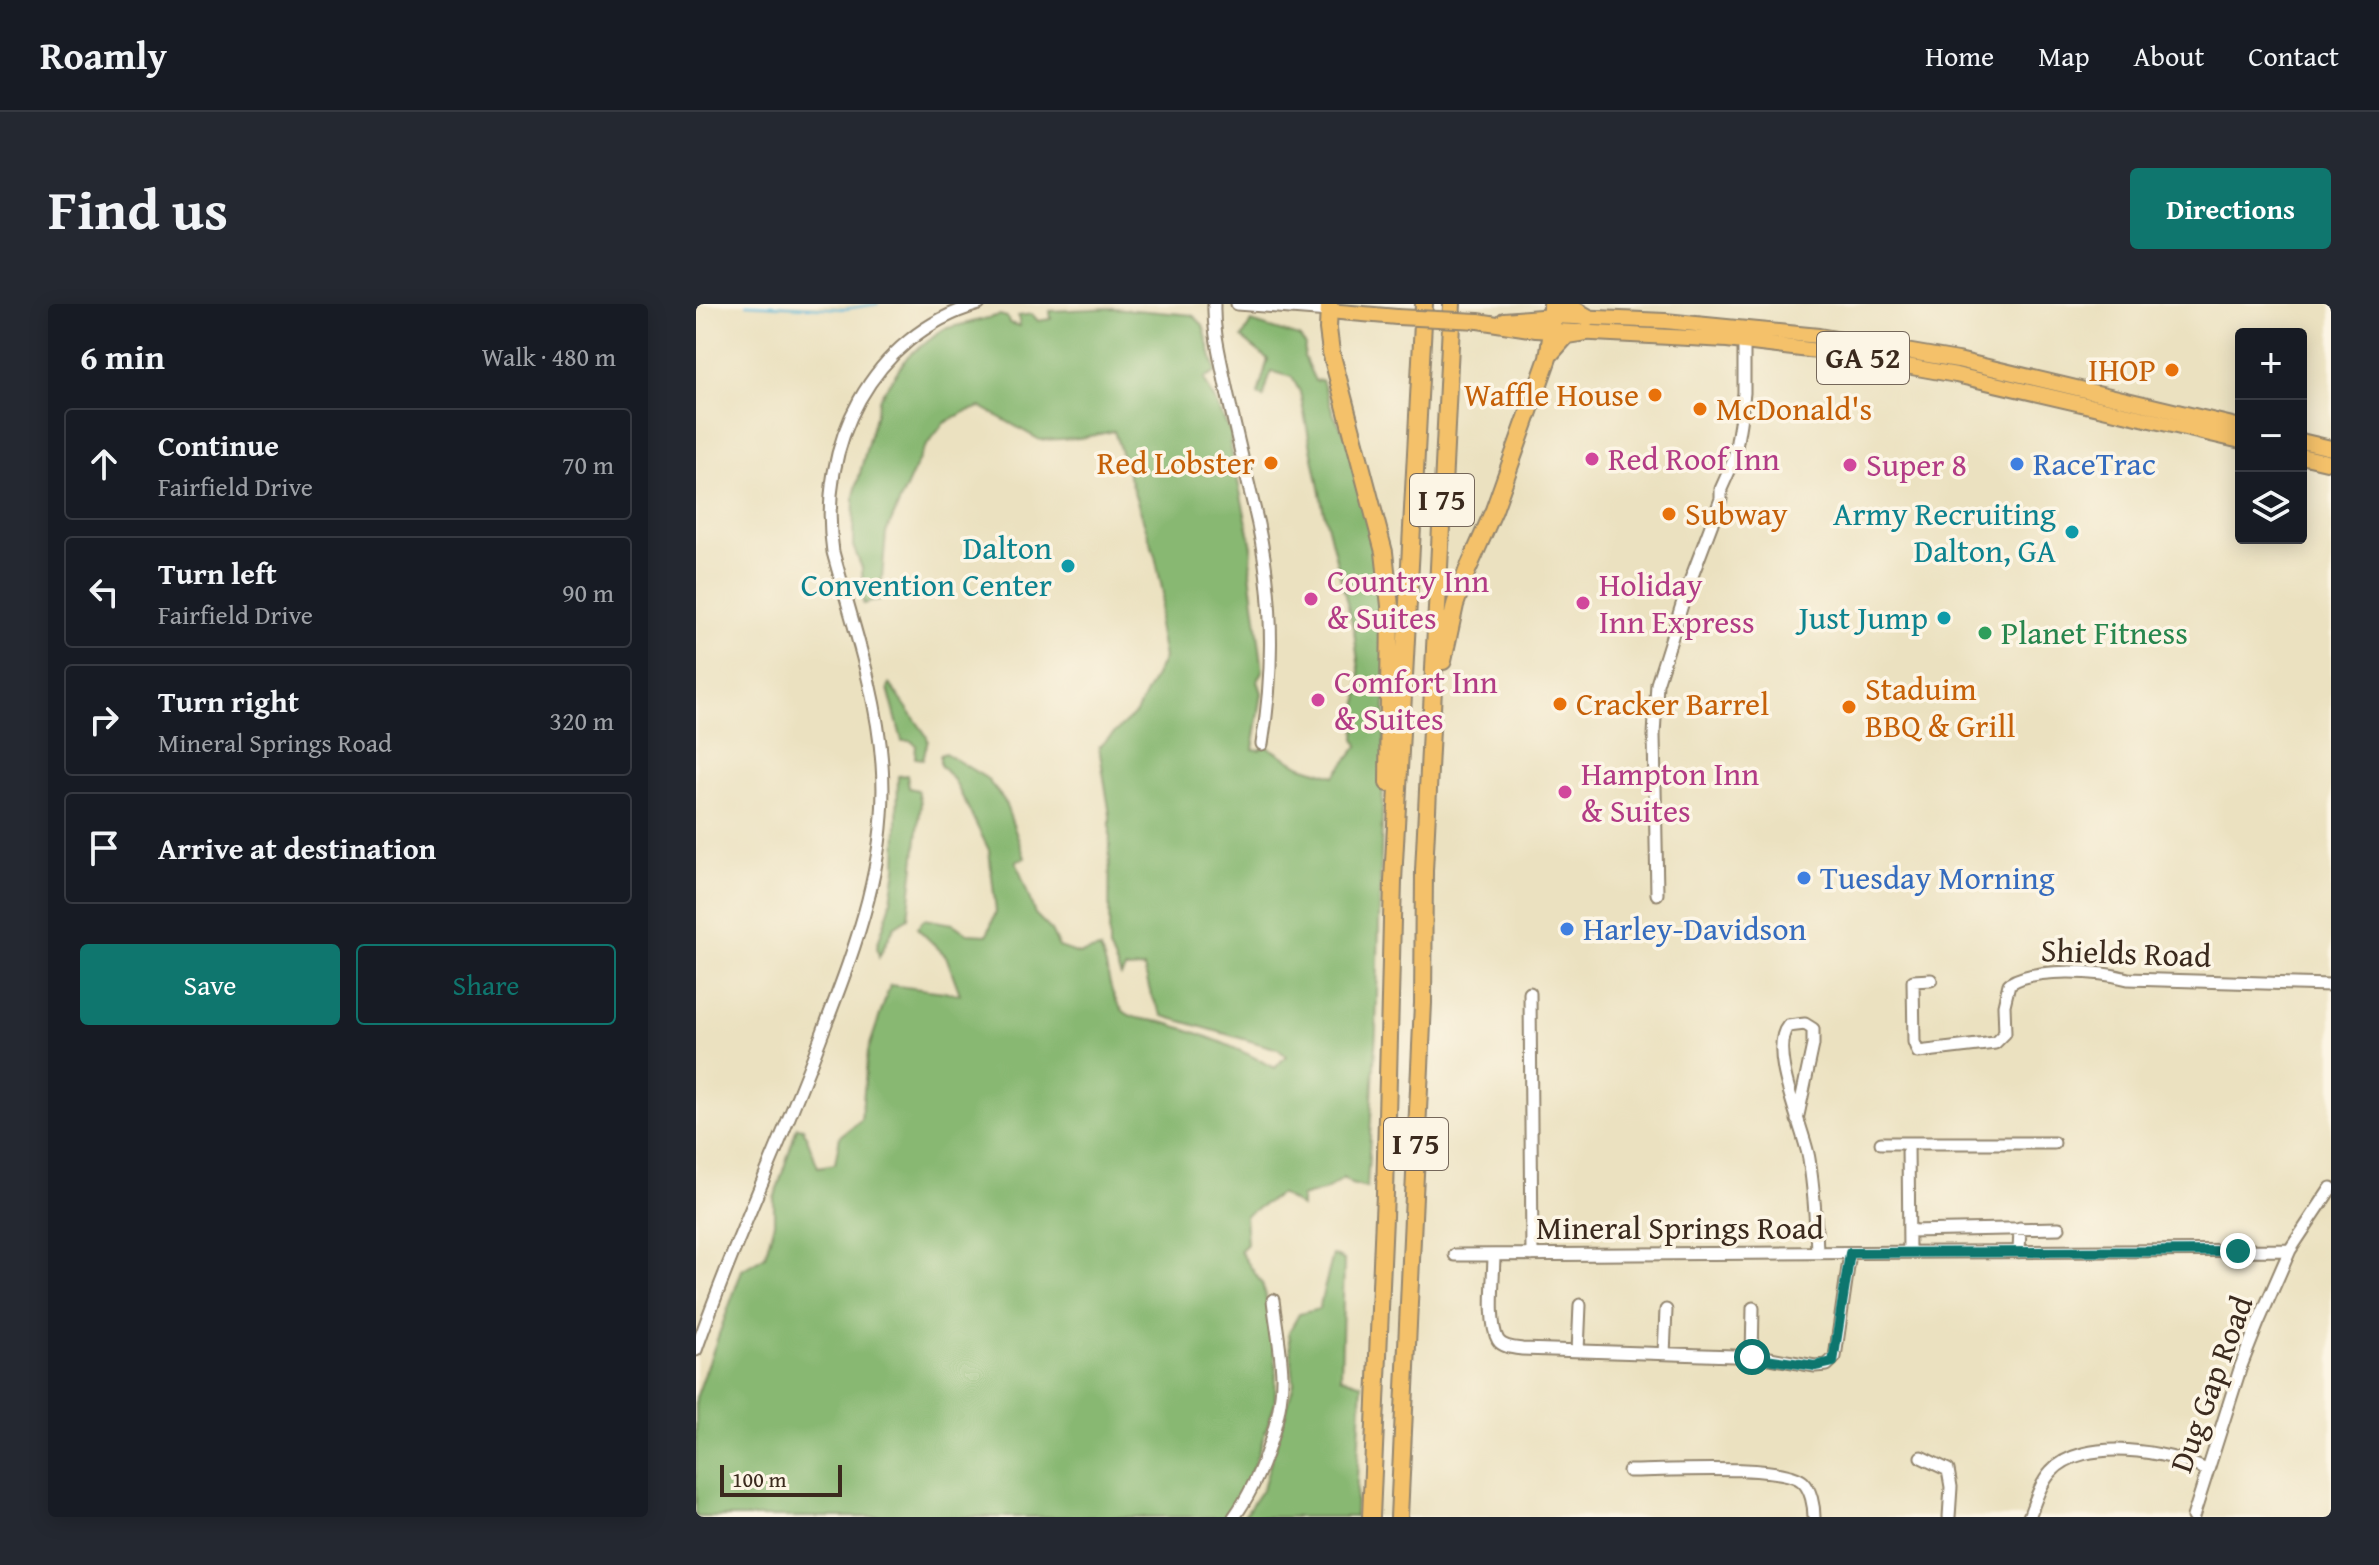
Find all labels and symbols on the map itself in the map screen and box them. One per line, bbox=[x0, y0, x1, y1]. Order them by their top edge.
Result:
road number: GA 52 bbox=[1817, 332, 1909, 384]
place label: IHOP bbox=[2088, 346, 2156, 393]
marker: IHOP bbox=[2163, 361, 2181, 379]
place label: Waffle House bbox=[1464, 371, 1639, 418]
place label: McDonald's bbox=[1716, 385, 1872, 432]
marker: Waffle House bbox=[1646, 386, 1664, 404]
marker: McDonald's bbox=[1691, 400, 1709, 418]
place label: Red Roof Inn bbox=[1608, 435, 1780, 482]
place label: Red Lobster bbox=[1097, 439, 1255, 486]
place label: RaceTrac bbox=[2033, 440, 2156, 487]
place label: Super 8 bbox=[1866, 441, 1967, 488]
marker: Red Roof Inn bbox=[1583, 450, 1601, 468]
marker: Red Lobster bbox=[1262, 454, 1280, 472]
marker: RaceTrac bbox=[2008, 455, 2026, 473]
marker: Super 8 bbox=[1841, 456, 1859, 474]
road number: I 75 bbox=[1410, 474, 1474, 526]
place label: Subway bbox=[1685, 490, 1788, 537]
place label: Army Recruiting Dalton, GA bbox=[1833, 490, 2057, 574]
marker: Subway bbox=[1660, 505, 1678, 523]
marker: Army Recruiting Dalton, GA bbox=[2063, 523, 2081, 541]
place label: Dalton Convention Center bbox=[801, 524, 1052, 608]
marker: Dalton Convention Center bbox=[1059, 557, 1077, 575]
place label: Country Inn & Suites bbox=[1327, 557, 1489, 641]
place label: Holiday Inn Express bbox=[1599, 561, 1755, 645]
marker: Country Inn & Suites bbox=[1302, 590, 1320, 608]
marker: Holiday Inn Express bbox=[1574, 594, 1592, 612]
place label: Just Jump bbox=[1795, 594, 1928, 641]
marker: Just Jump bbox=[1935, 609, 1953, 627]
place label: Planet Fitness bbox=[2001, 609, 2188, 656]
marker: Planet Fitness bbox=[1976, 624, 1994, 642]
place label: Comfort Inn & Suites bbox=[1334, 658, 1498, 742]
place label: Staduim BBQ & Grill bbox=[1865, 665, 2015, 749]
place label: Cracker Barrel bbox=[1576, 680, 1769, 727]
marker: Comfort Inn & Suites bbox=[1309, 691, 1327, 709]
marker: Cracker Barrel bbox=[1551, 695, 1569, 713]
marker: Staduim BBQ & Grill bbox=[1840, 698, 1858, 716]
place label: Hampton Inn & Suites bbox=[1581, 750, 1759, 834]
marker: Hampton Inn & Suites bbox=[1556, 783, 1574, 801]
place label: Tuesday Morning bbox=[1820, 854, 2055, 901]
marker: Tuesday Morning bbox=[1795, 869, 1813, 887]
place label: Harley-Davidson bbox=[1583, 905, 1807, 952]
marker: Harley-Davidson bbox=[1558, 920, 1576, 938]
street label: Shields Road bbox=[2040, 926, 2212, 979]
road number: I 75 bbox=[1384, 1118, 1448, 1170]
street label: Mineral Springs Road bbox=[1536, 1204, 1824, 1251]
route end bbox=[2220, 1233, 2256, 1269]
street label: Dug Gap Road bbox=[2157, 1289, 2264, 1479]
route start bbox=[1734, 1339, 1770, 1375]
scale bar bbox=[720, 1461, 842, 1497]

